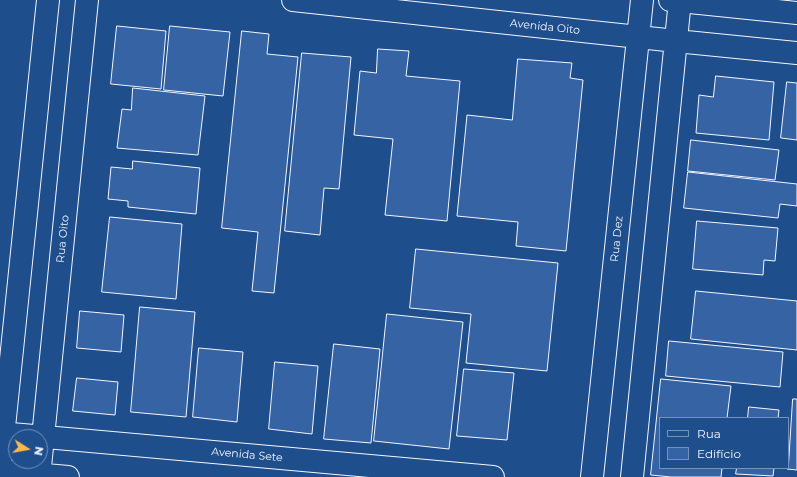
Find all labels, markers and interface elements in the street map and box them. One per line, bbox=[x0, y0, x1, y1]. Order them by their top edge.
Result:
street label: Avenida Oito bbox=[509, 17, 581, 37]
street label: Rua Oito bbox=[54, 214, 72, 264]
street label: Rua Dez bbox=[608, 215, 626, 263]
legend bbox=[659, 417, 789, 469]
text: Rua bbox=[697, 426, 721, 441]
north arrow bbox=[8, 429, 48, 469]
text: N bbox=[31, 445, 47, 457]
street label: Avenida Sete bbox=[211, 445, 283, 465]
text: Edifício bbox=[697, 446, 741, 461]

